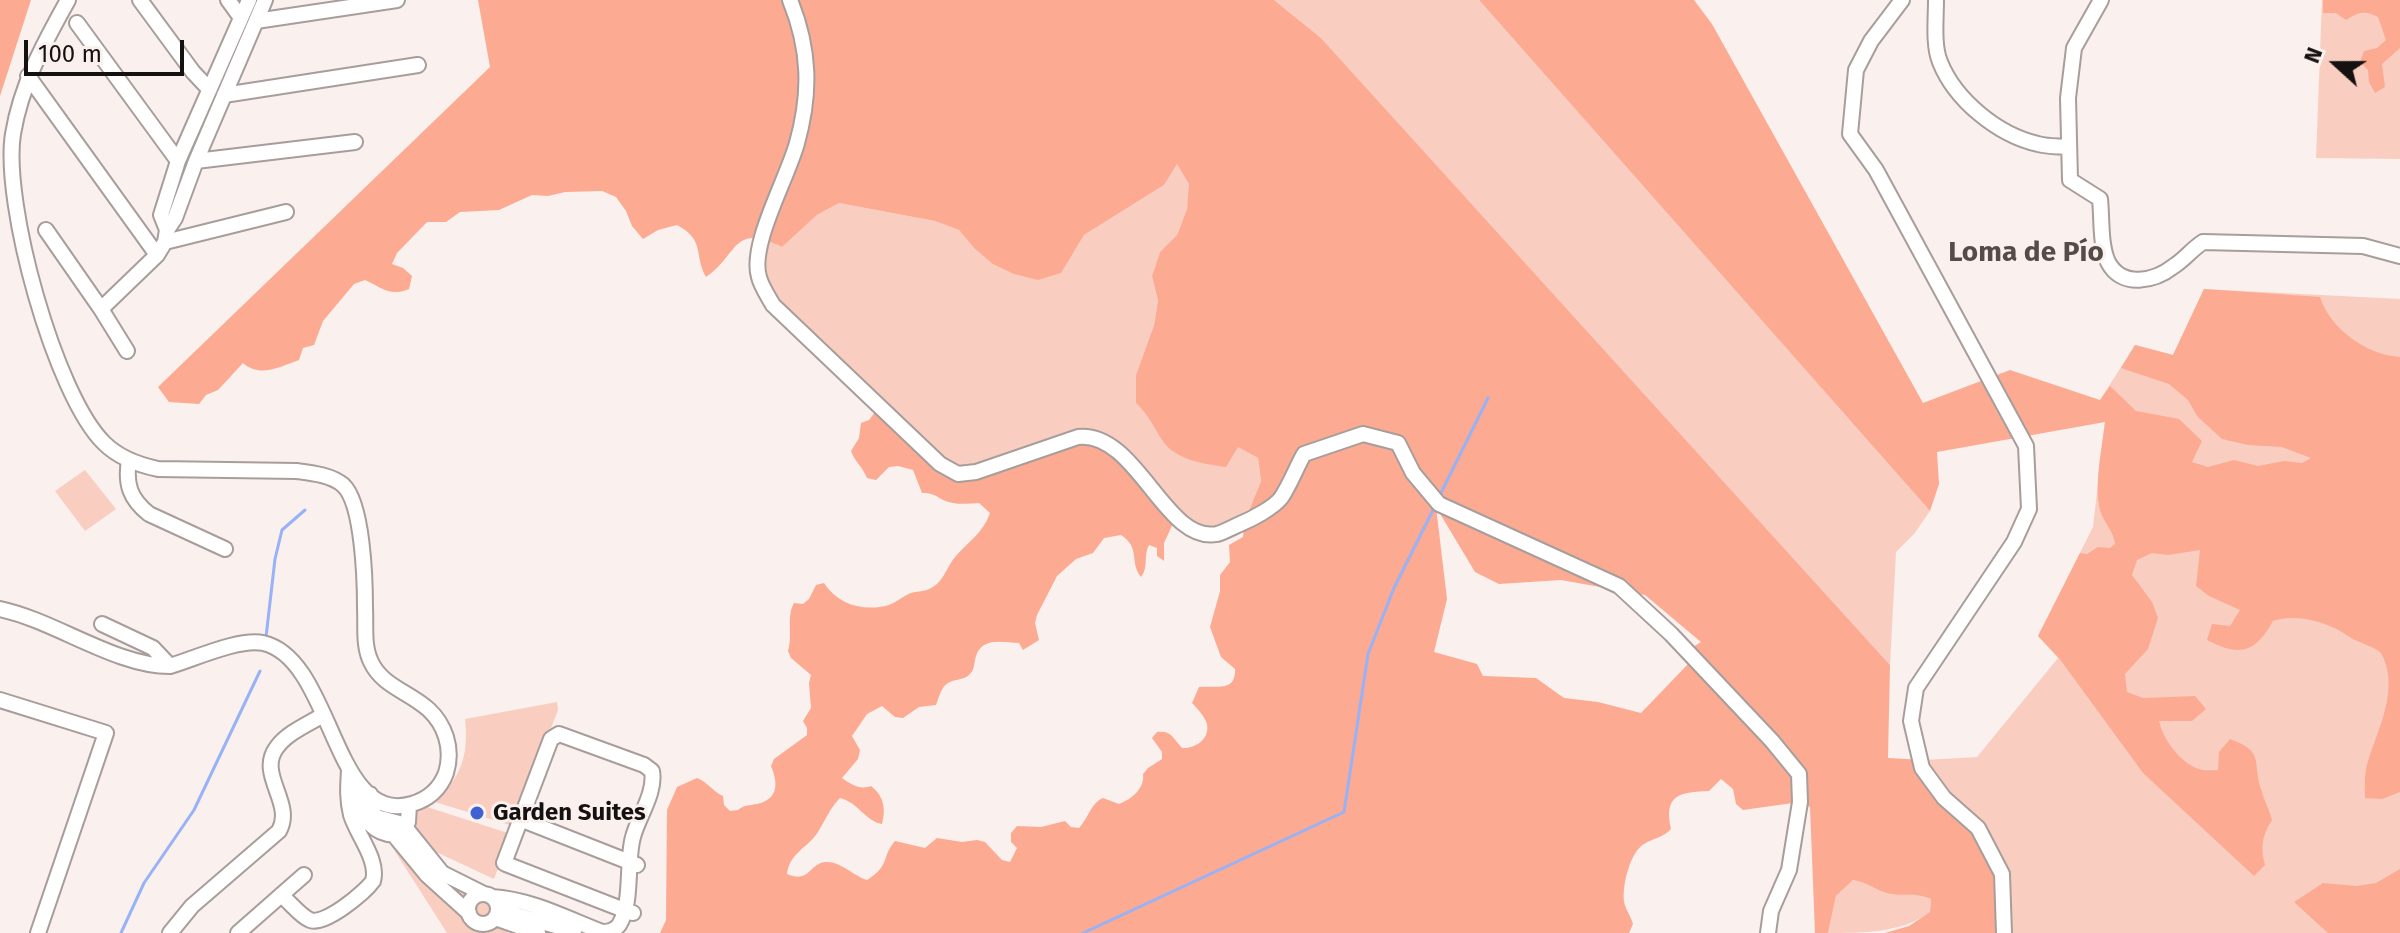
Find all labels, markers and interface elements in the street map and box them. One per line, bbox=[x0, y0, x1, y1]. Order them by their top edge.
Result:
scale bar bbox=[28, 24, 188, 74]
north arrow bbox=[2296, 24, 2376, 104]
text: 100 m bbox=[38, 40, 102, 68]
text: N bbox=[2298, 44, 2328, 67]
district label: Loma de Pío bbox=[1948, 236, 2104, 270]
place label: Garden Suites bbox=[493, 799, 646, 827]
marker: Garden Suites bbox=[468, 804, 486, 822]

